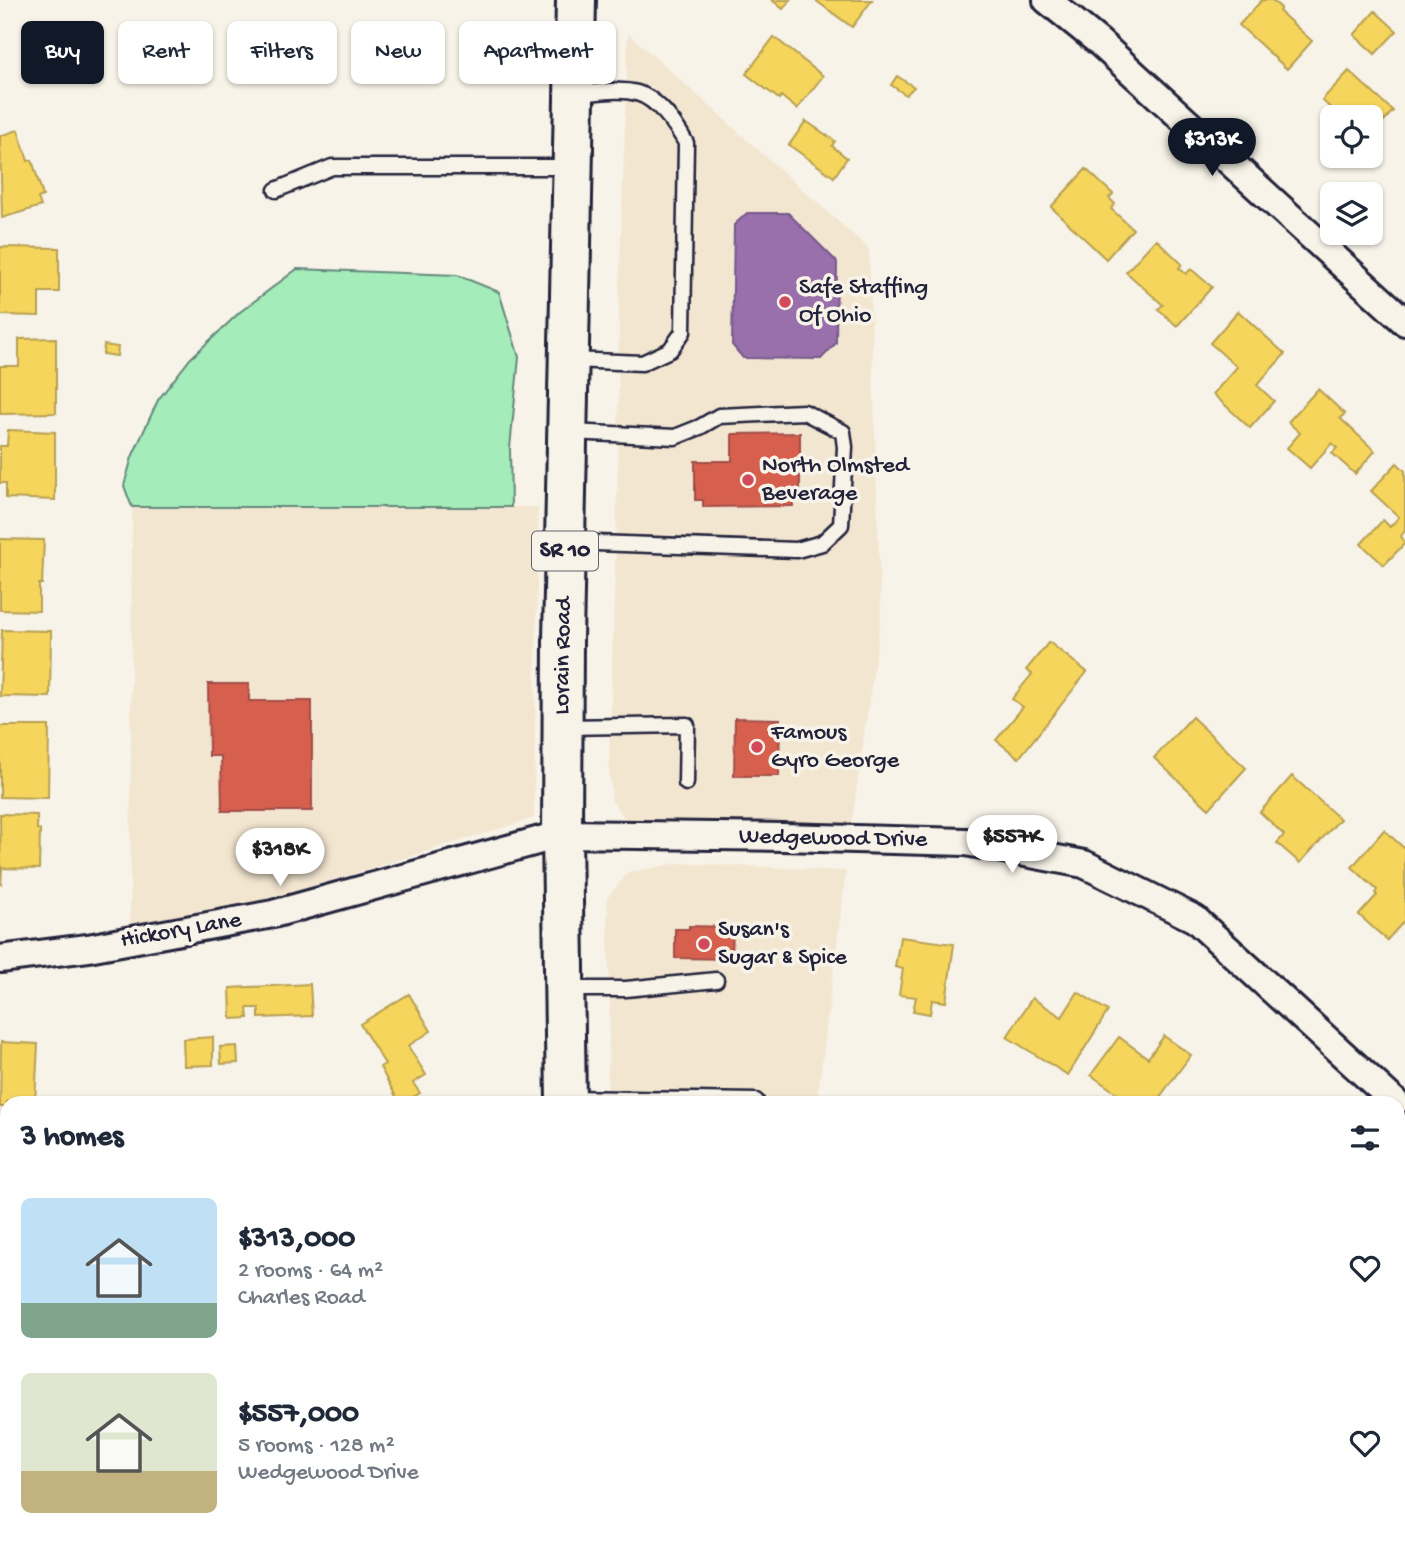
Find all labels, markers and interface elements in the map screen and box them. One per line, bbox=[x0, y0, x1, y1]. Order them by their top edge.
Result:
chip: Buy bbox=[21, 21, 104, 84]
chip: Rent bbox=[118, 21, 213, 84]
chip: Filters bbox=[227, 21, 337, 84]
chip: New bbox=[351, 21, 445, 84]
chip: Apartment bbox=[459, 21, 616, 84]
map controls bbox=[1320, 105, 1383, 245]
button: locate bbox=[1320, 105, 1383, 168]
pin: $313K bbox=[1163, 118, 1261, 178]
text: $313K bbox=[1184, 127, 1240, 154]
button: layers bbox=[1320, 182, 1383, 245]
place label: Safe Staffing Of Ohio bbox=[799, 274, 928, 331]
marker: Safe Staffing Of Ohio bbox=[777, 294, 793, 310]
place label: North Olmsted Beverage bbox=[761, 452, 911, 509]
marker: North Olmsted Beverage bbox=[740, 472, 756, 488]
road number: SR 10 bbox=[532, 531, 598, 570]
street label: Lorain Road bbox=[548, 595, 580, 715]
place label: Famous Gyro George bbox=[770, 719, 900, 776]
marker: Famous Gyro George bbox=[749, 739, 765, 755]
pin: $557K bbox=[963, 816, 1061, 875]
street label: Wedgewood Drive bbox=[739, 823, 928, 855]
text: $557K bbox=[982, 824, 1042, 851]
pin: $318K bbox=[231, 828, 329, 888]
text: $318K bbox=[252, 837, 308, 864]
street label: Hickory Lane bbox=[118, 906, 244, 956]
place label: Susan's Sugar & Spice bbox=[718, 916, 848, 973]
marker: Susan's Sugar & Spice bbox=[696, 936, 712, 952]
icon: filters bbox=[1346, 1119, 1384, 1157]
text: 3 homes bbox=[21, 1121, 123, 1156]
text: $313,000 bbox=[238, 1223, 355, 1258]
icon: home bbox=[77, 1226, 161, 1310]
icon: heart bbox=[1346, 1249, 1384, 1287]
text: 2 rooms · 64 m² bbox=[238, 1258, 383, 1285]
text: Charles Road bbox=[238, 1285, 365, 1312]
text: $557,000 bbox=[238, 1398, 359, 1433]
icon: home bbox=[77, 1401, 161, 1485]
icon: heart bbox=[1346, 1424, 1384, 1462]
text: 5 rooms · 128 m² bbox=[238, 1433, 395, 1460]
text: Wedgewood Drive bbox=[238, 1460, 419, 1487]

